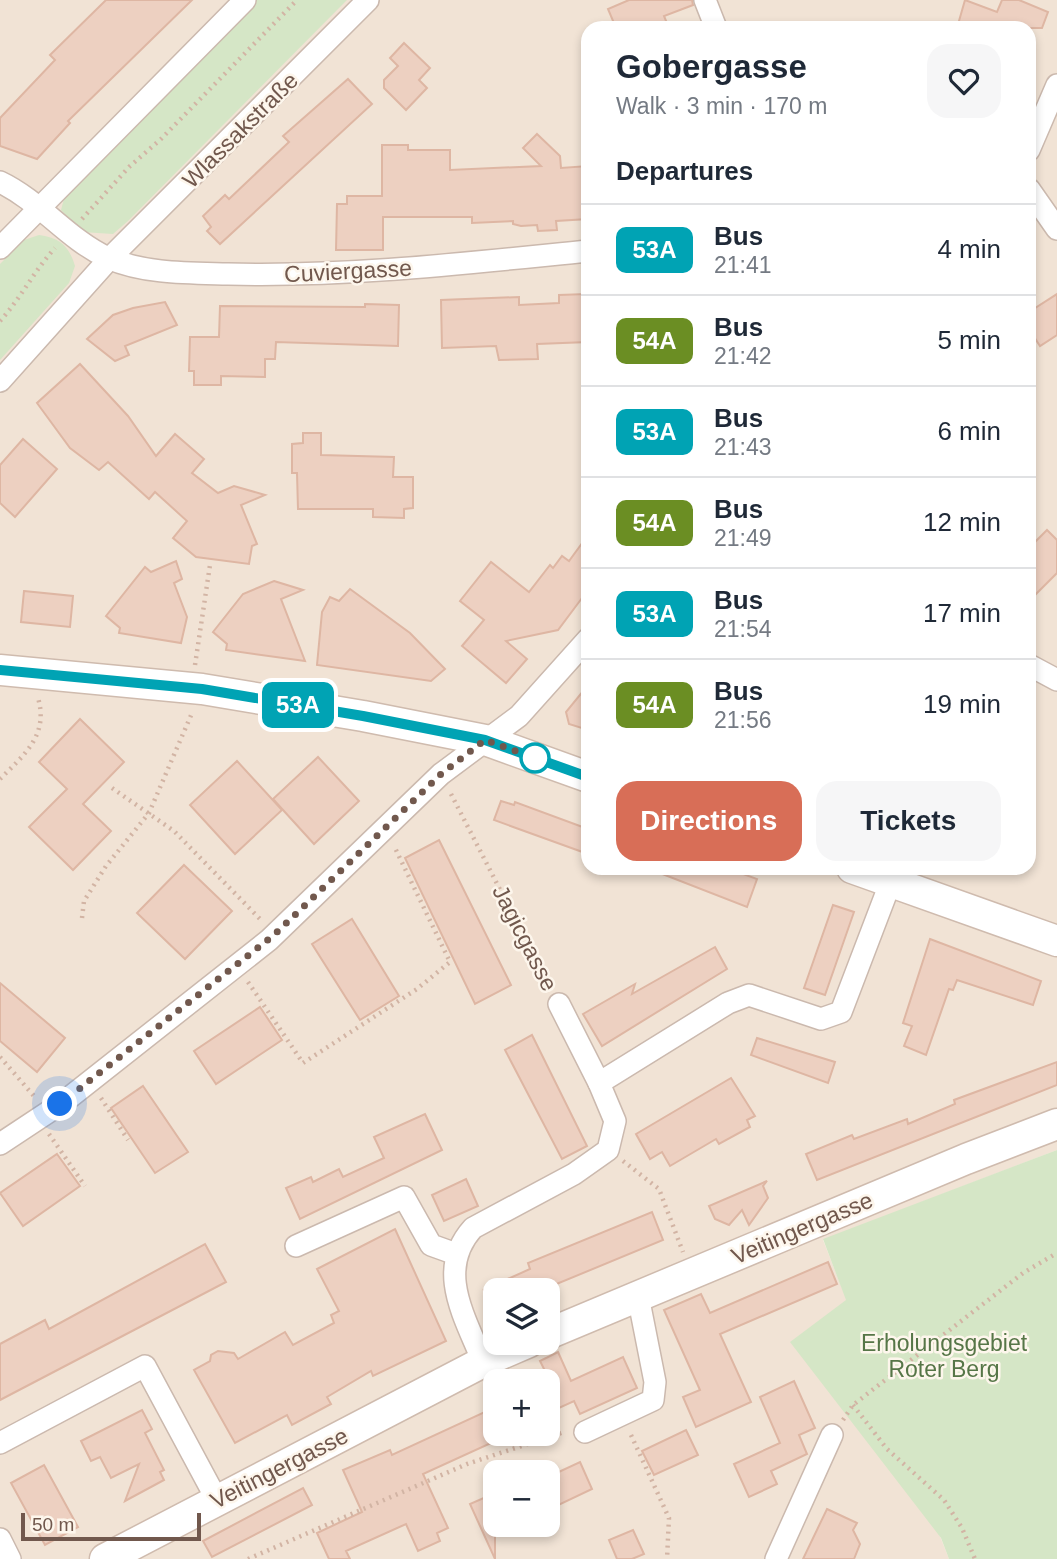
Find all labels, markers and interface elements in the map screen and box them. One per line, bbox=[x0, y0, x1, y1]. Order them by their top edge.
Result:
button: heart bbox=[927, 44, 1001, 118]
text: Gobergasse bbox=[616, 48, 807, 85]
street label: Wlassakstraße bbox=[177, 67, 303, 193]
text: Walk · 3 min · 170 m bbox=[616, 93, 827, 119]
text: Departures bbox=[616, 156, 753, 186]
text: Bus bbox=[714, 221, 763, 251]
text: 4 min bbox=[937, 234, 1001, 264]
text: 53A bbox=[632, 236, 677, 263]
text: 21:41 bbox=[714, 252, 772, 278]
street label: Cuviergasse bbox=[283, 255, 413, 287]
text: Bus bbox=[714, 312, 763, 342]
text: 5 min bbox=[937, 325, 1001, 355]
text: 54A bbox=[632, 327, 677, 354]
text: 21:42 bbox=[714, 343, 772, 369]
text: Bus bbox=[714, 403, 763, 433]
text: 6 min bbox=[937, 416, 1001, 446]
text: 53A bbox=[632, 418, 677, 445]
text: 21:43 bbox=[714, 434, 772, 460]
text: Bus bbox=[714, 494, 763, 524]
text: 12 min bbox=[923, 507, 1001, 537]
text: 54A bbox=[632, 509, 677, 536]
text: 21:49 bbox=[714, 525, 772, 551]
text: Bus bbox=[714, 585, 763, 615]
text: 17 min bbox=[923, 598, 1001, 628]
text: 53A bbox=[632, 600, 677, 627]
text: 21:54 bbox=[714, 616, 772, 642]
text: Bus bbox=[714, 676, 763, 706]
line badge: 53A bbox=[258, 682, 338, 728]
text: 19 min bbox=[923, 689, 1001, 719]
text: 53A bbox=[276, 691, 320, 718]
text: 54A bbox=[632, 691, 677, 718]
text: 21:56 bbox=[714, 707, 772, 733]
unlabelled marker bbox=[520, 743, 550, 773]
button: Directions bbox=[616, 781, 802, 861]
button: Tickets bbox=[816, 781, 1001, 861]
street label: Jagicgasse bbox=[487, 881, 563, 995]
your location bbox=[42, 1086, 77, 1121]
street label: Veitingergasse bbox=[727, 1187, 877, 1269]
map controls bbox=[483, 1278, 560, 1537]
button: layers bbox=[483, 1278, 560, 1355]
park label: Erholungsgebiet Roter Berg bbox=[861, 1330, 1028, 1382]
button: + bbox=[483, 1369, 560, 1446]
street label: Veitingergasse bbox=[206, 1422, 352, 1514]
button: − bbox=[483, 1460, 560, 1537]
scale bar bbox=[21, 1510, 201, 1542]
text: 50 m bbox=[32, 1514, 74, 1535]

